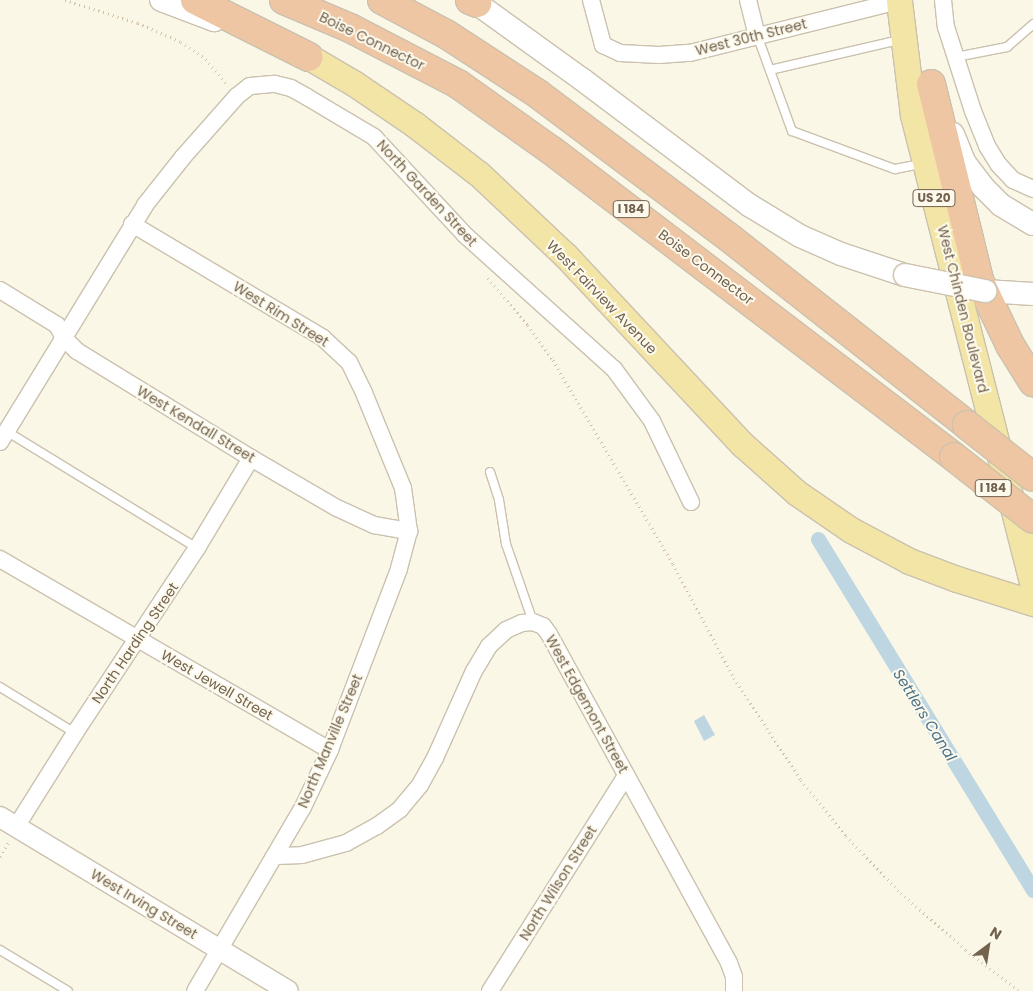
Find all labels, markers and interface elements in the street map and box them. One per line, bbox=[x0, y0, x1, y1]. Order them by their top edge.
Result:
street label: Boise Connector bbox=[317, 8, 427, 74]
street label: West 30th Street bbox=[694, 15, 808, 59]
street label: North Garden Street bbox=[373, 136, 481, 250]
road number: US 20 bbox=[912, 188, 956, 208]
road number: I 184 bbox=[612, 200, 650, 218]
street label: West Chinden Boulevard bbox=[934, 223, 992, 395]
street label: Boise Connector bbox=[655, 226, 757, 308]
street label: West Fairview Avenue bbox=[543, 237, 661, 357]
street label: West Rim Street bbox=[230, 278, 332, 350]
street label: West Kendall Street bbox=[134, 382, 258, 466]
road number: I 184 bbox=[974, 478, 1012, 498]
street label: North Harding Street bbox=[88, 579, 182, 707]
street label: West Edgemont Street bbox=[542, 632, 632, 776]
street label: West Jewell Street bbox=[158, 646, 276, 724]
water label: Settlers Canal bbox=[890, 666, 960, 764]
street label: North Manville Street bbox=[294, 671, 366, 811]
street label: North Wilson Street bbox=[516, 822, 600, 944]
street label: West Irving Street bbox=[88, 865, 200, 943]
north arrow bbox=[963, 921, 1013, 971]
text: N bbox=[986, 922, 1005, 944]

